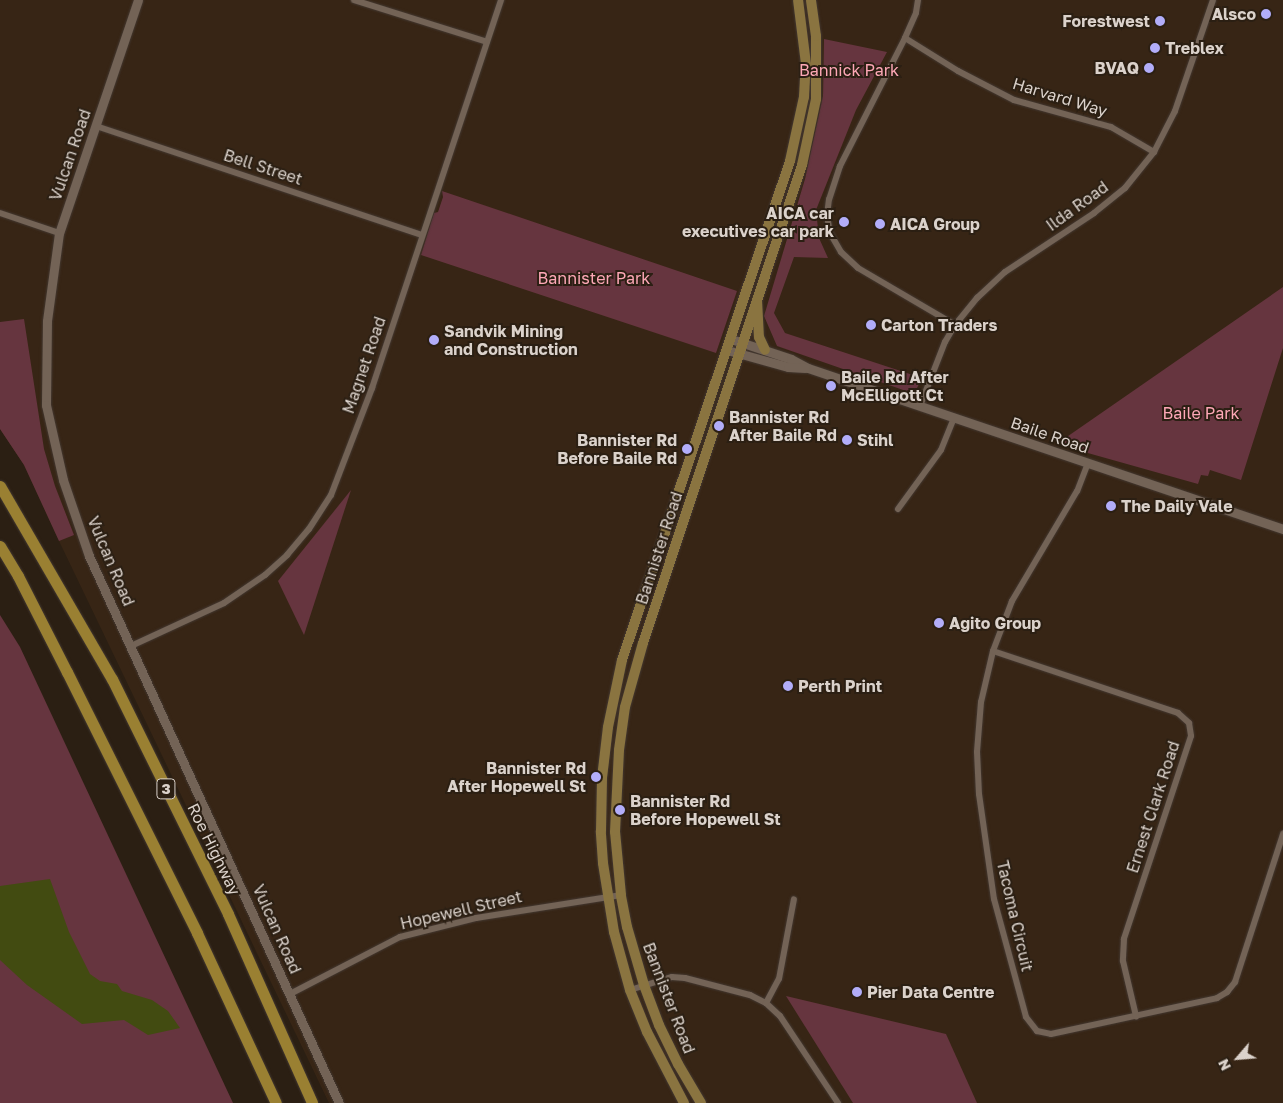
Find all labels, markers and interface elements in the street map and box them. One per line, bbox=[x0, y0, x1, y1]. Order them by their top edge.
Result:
place label: Alsco bbox=[1212, 4, 1256, 24]
marker: Alsco bbox=[1260, 8, 1272, 20]
place label: Forestwest bbox=[1062, 11, 1150, 31]
marker: Forestwest bbox=[1154, 15, 1166, 27]
place label: Treblex bbox=[1165, 38, 1224, 58]
marker: Treblex bbox=[1149, 42, 1161, 54]
place label: BVAQ bbox=[1095, 58, 1139, 78]
park label: Bannick Park bbox=[799, 60, 899, 80]
marker: BVAQ bbox=[1143, 62, 1155, 74]
street label: Harvard Way bbox=[1010, 74, 1110, 120]
street label: Vulcan Road bbox=[45, 107, 95, 203]
street label: Bell Street bbox=[221, 145, 305, 189]
street label: Ilda Road bbox=[1042, 177, 1112, 235]
place label: AICA car executives car park bbox=[682, 203, 834, 241]
place label: AICA Group bbox=[890, 214, 980, 234]
marker: AICA car executives car park bbox=[838, 216, 850, 228]
marker: AICA Group bbox=[874, 218, 886, 230]
park label: Bannister Park bbox=[538, 268, 650, 288]
street label: Magnet Road bbox=[338, 314, 390, 416]
place label: Carton Traders bbox=[881, 315, 997, 335]
marker: Carton Traders bbox=[865, 319, 877, 331]
place label: Sandvik Mining and Construction bbox=[444, 321, 578, 359]
marker: Sandvik Mining and Construction bbox=[428, 334, 440, 346]
place label: Baile Rd After McElligott Ct bbox=[841, 367, 949, 405]
marker: Baile Rd After McElligott Ct bbox=[825, 380, 837, 392]
park label: Baile Park bbox=[1163, 403, 1239, 423]
place label: Bannister Rd After Baile Rd bbox=[729, 407, 837, 445]
street label: Baile Road bbox=[1008, 413, 1092, 457]
marker: Bannister Rd After Baile Rd bbox=[713, 420, 725, 432]
place label: Bannister Rd Before Baile Rd bbox=[557, 430, 677, 468]
place label: Stihl bbox=[857, 430, 893, 450]
marker: Stihl bbox=[841, 434, 853, 446]
marker: Bannister Rd Before Baile Rd bbox=[681, 443, 693, 455]
street label: Bannister Road bbox=[632, 489, 686, 607]
place label: The Daily Vale bbox=[1121, 496, 1233, 516]
marker: The Daily Vale bbox=[1105, 500, 1117, 512]
street label: Vulcan Road bbox=[84, 513, 138, 609]
place label: Agito Group bbox=[949, 613, 1041, 633]
marker: Agito Group bbox=[933, 617, 945, 629]
place label: Perth Print bbox=[798, 676, 882, 696]
marker: Perth Print bbox=[782, 680, 794, 692]
street label: Ernest Clark Road bbox=[1123, 739, 1183, 875]
place label: Bannister Rd After Hopewell St bbox=[447, 758, 586, 796]
marker: Bannister Rd After Hopewell St bbox=[590, 771, 602, 783]
road number: 3 bbox=[156, 776, 176, 802]
place label: Bannister Rd Before Hopewell St bbox=[630, 791, 781, 829]
street label: Roe Highway bbox=[183, 800, 245, 898]
marker: Bannister Rd Before Hopewell St bbox=[614, 804, 626, 816]
street label: Tacoma Circuit bbox=[993, 859, 1037, 973]
street label: Vulcan Road bbox=[249, 881, 305, 977]
street label: Hopewell Street bbox=[398, 887, 524, 933]
street label: Bannister Road bbox=[639, 940, 699, 1056]
place label: Pier Data Centre bbox=[867, 982, 995, 1002]
marker: Pier Data Centre bbox=[851, 986, 863, 998]
north arrow bbox=[1213, 1033, 1263, 1083]
text: N bbox=[1214, 1056, 1234, 1074]

